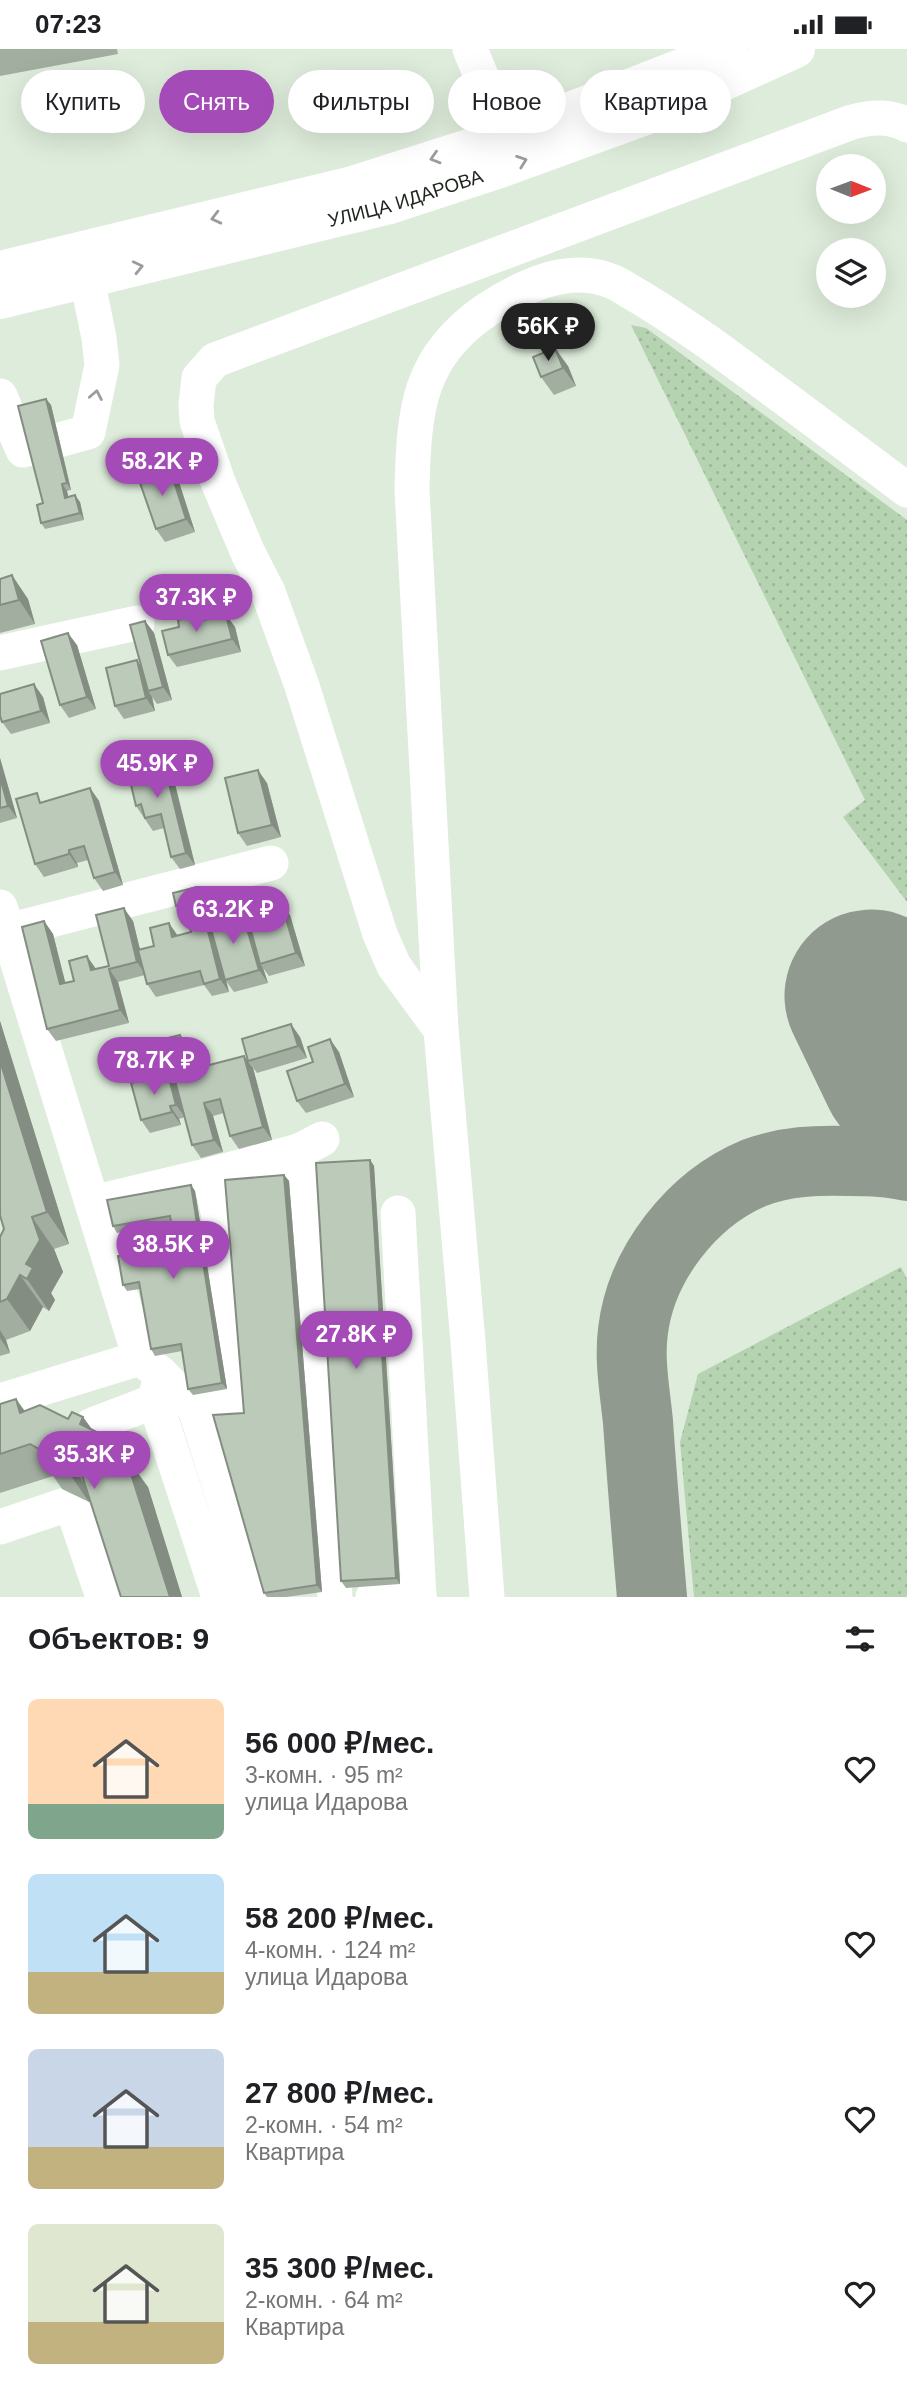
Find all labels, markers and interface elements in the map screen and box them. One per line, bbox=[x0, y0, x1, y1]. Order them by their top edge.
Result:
text: 07:23 bbox=[35, 9, 102, 39]
chip: Купить bbox=[21, 70, 145, 133]
chip: Снять bbox=[159, 70, 274, 133]
chip: Фильтры bbox=[288, 70, 434, 133]
chip: Новое bbox=[448, 70, 566, 133]
chip: Квартира bbox=[580, 70, 731, 133]
one-way arrow bbox=[430, 150, 442, 165]
north arrow bbox=[816, 154, 886, 224]
map controls bbox=[816, 154, 886, 308]
one-way arrow bbox=[516, 155, 528, 169]
street label: УЛИЦА ИДАРОВА bbox=[326, 165, 486, 231]
one-way arrow bbox=[210, 210, 222, 224]
button: layers bbox=[816, 238, 886, 308]
one-way arrow bbox=[132, 261, 144, 275]
pin: 56K ₽ bbox=[499, 303, 597, 363]
text: 56K ₽ bbox=[517, 313, 579, 339]
one-way arrow bbox=[87, 389, 102, 401]
pin: 58.2K ₽ bbox=[97, 439, 227, 498]
text: 58.2K ₽ bbox=[121, 448, 203, 474]
pin: 37.3K ₽ bbox=[131, 575, 261, 634]
text: 37.3K ₽ bbox=[155, 584, 237, 610]
pin: 45.9K ₽ bbox=[92, 741, 222, 800]
text: 45.9K ₽ bbox=[116, 750, 198, 776]
pin: 63.2K ₽ bbox=[168, 887, 298, 946]
text: 63.2K ₽ bbox=[192, 896, 274, 922]
pin: 78.7K ₽ bbox=[89, 1037, 219, 1097]
text: 78.7K ₽ bbox=[113, 1047, 195, 1073]
pin: 38.5K ₽ bbox=[108, 1221, 238, 1281]
text: 38.5K ₽ bbox=[132, 1231, 214, 1257]
pin: 27.8K ₽ bbox=[291, 1311, 421, 1371]
text: 27.8K ₽ bbox=[315, 1321, 397, 1347]
pin: 35.3K ₽ bbox=[29, 1431, 159, 1491]
text: 35.3K ₽ bbox=[53, 1441, 135, 1467]
icon: filters bbox=[841, 1620, 879, 1658]
text: Объектов: 9 bbox=[28, 1622, 209, 1655]
text: 56 000 ₽/мес. bbox=[245, 1726, 434, 1759]
icon: home bbox=[84, 1727, 168, 1811]
icon: heart bbox=[841, 1750, 879, 1788]
text: 3-комн. · 95 m² bbox=[245, 1762, 403, 1788]
text: улица Идарова bbox=[245, 1789, 408, 1815]
text: 58 200 ₽/мес. bbox=[245, 1901, 434, 1934]
icon: home bbox=[84, 1902, 168, 1986]
icon: heart bbox=[841, 1925, 879, 1963]
text: 4-комн. · 124 m² bbox=[245, 1937, 416, 1963]
text: улица Идарова bbox=[245, 1964, 408, 1990]
text: 27 800 ₽/мес. bbox=[245, 2076, 434, 2109]
icon: home bbox=[84, 2077, 168, 2161]
icon: heart bbox=[841, 2100, 879, 2138]
text: 2-комн. · 54 m² bbox=[245, 2112, 403, 2138]
text: Квартира bbox=[245, 2139, 344, 2165]
text: 35 300 ₽/мес. bbox=[245, 2251, 434, 2284]
icon: home bbox=[84, 2252, 168, 2336]
icon: heart bbox=[841, 2275, 879, 2313]
text: 2-комн. · 64 m² bbox=[245, 2287, 403, 2313]
text: Квартира bbox=[245, 2314, 344, 2340]

